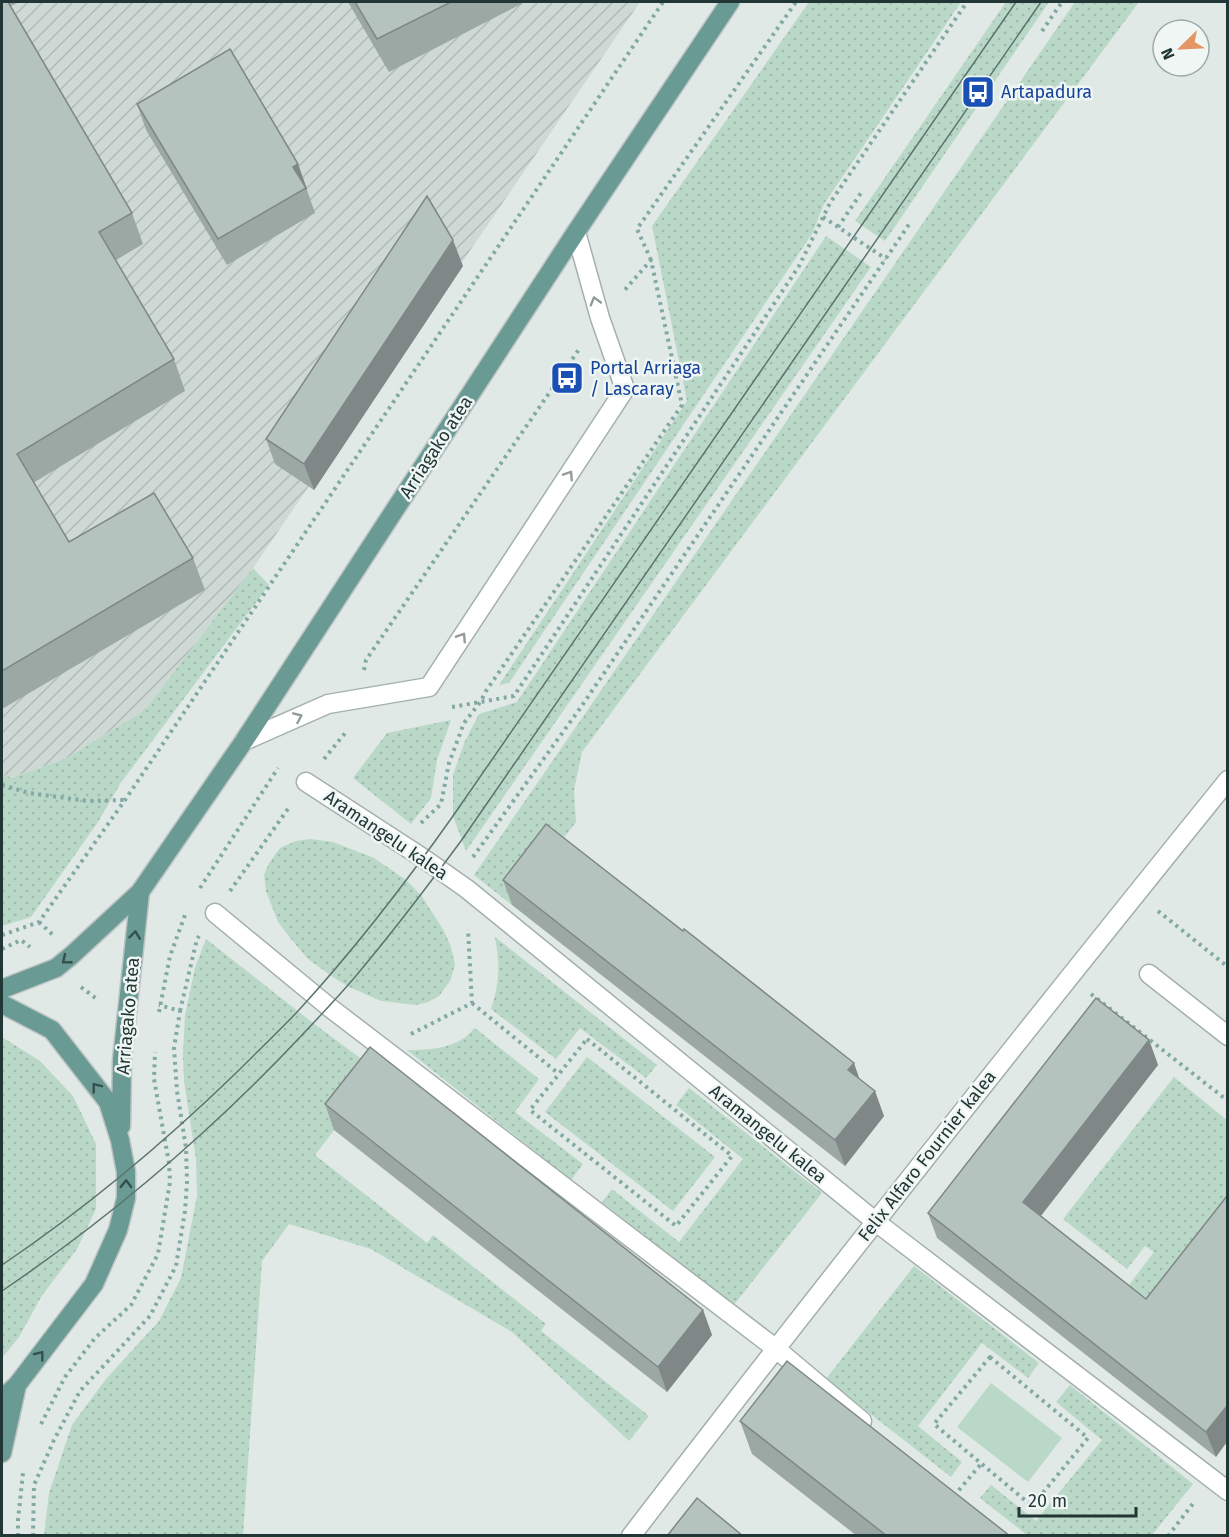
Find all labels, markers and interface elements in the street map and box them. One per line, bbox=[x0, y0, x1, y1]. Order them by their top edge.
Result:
north arrow bbox=[1151, 18, 1211, 78]
text: N bbox=[1157, 45, 1179, 63]
bus stop icon: Artapadura bbox=[960, 74, 996, 110]
place label: Artapadura bbox=[1001, 81, 1092, 103]
one-way arrow bbox=[590, 297, 603, 307]
place label: Portal Arriaga / Lascaray bbox=[590, 357, 701, 400]
bus stop icon: Portal Arriaga / Lascaray bbox=[549, 360, 585, 396]
street label: Arriagako atea bbox=[395, 392, 477, 502]
one-way arrow bbox=[562, 470, 573, 481]
one-way arrow bbox=[455, 633, 466, 644]
one-way arrow bbox=[291, 713, 302, 725]
street label: Aramangelu kalea bbox=[320, 785, 452, 885]
one-way arrow bbox=[129, 930, 141, 940]
one-way arrow bbox=[62, 952, 73, 963]
street label: Arriagako atea bbox=[112, 957, 144, 1075]
street label: Felix Alfaro Fournier kalea bbox=[853, 1066, 1001, 1246]
street label: Aramangelu kalea bbox=[705, 1080, 831, 1188]
one-way arrow bbox=[93, 1083, 104, 1094]
one-way arrow bbox=[120, 1180, 132, 1189]
one-way arrow bbox=[32, 1351, 43, 1362]
scale bar bbox=[1019, 1480, 1136, 1518]
text: 20 m bbox=[1028, 1490, 1067, 1512]

